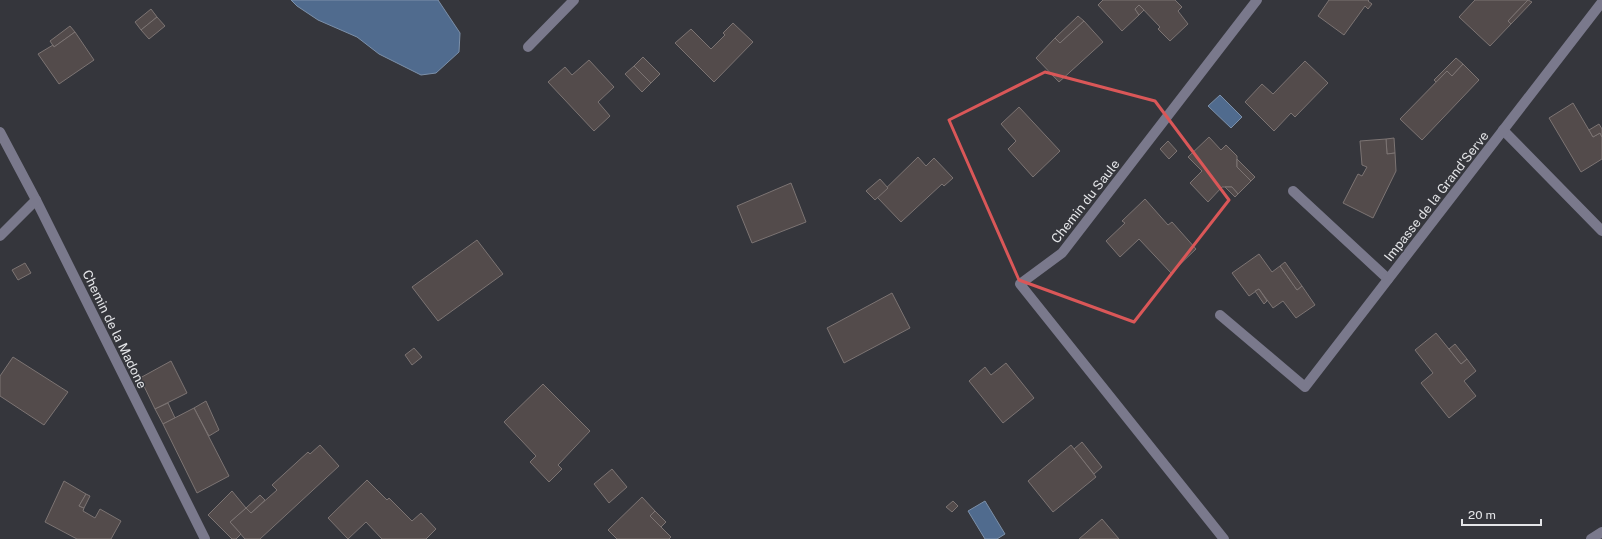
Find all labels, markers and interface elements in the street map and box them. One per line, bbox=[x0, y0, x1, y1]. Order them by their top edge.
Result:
street label: Impasse de la Grand'Serve bbox=[1381, 128, 1492, 264]
street label: Chemin du Saule bbox=[1048, 157, 1123, 246]
street label: Chemin de la Madone bbox=[79, 268, 150, 391]
scale bar bbox=[1462, 501, 1541, 527]
text: 20 m bbox=[1468, 508, 1496, 522]

